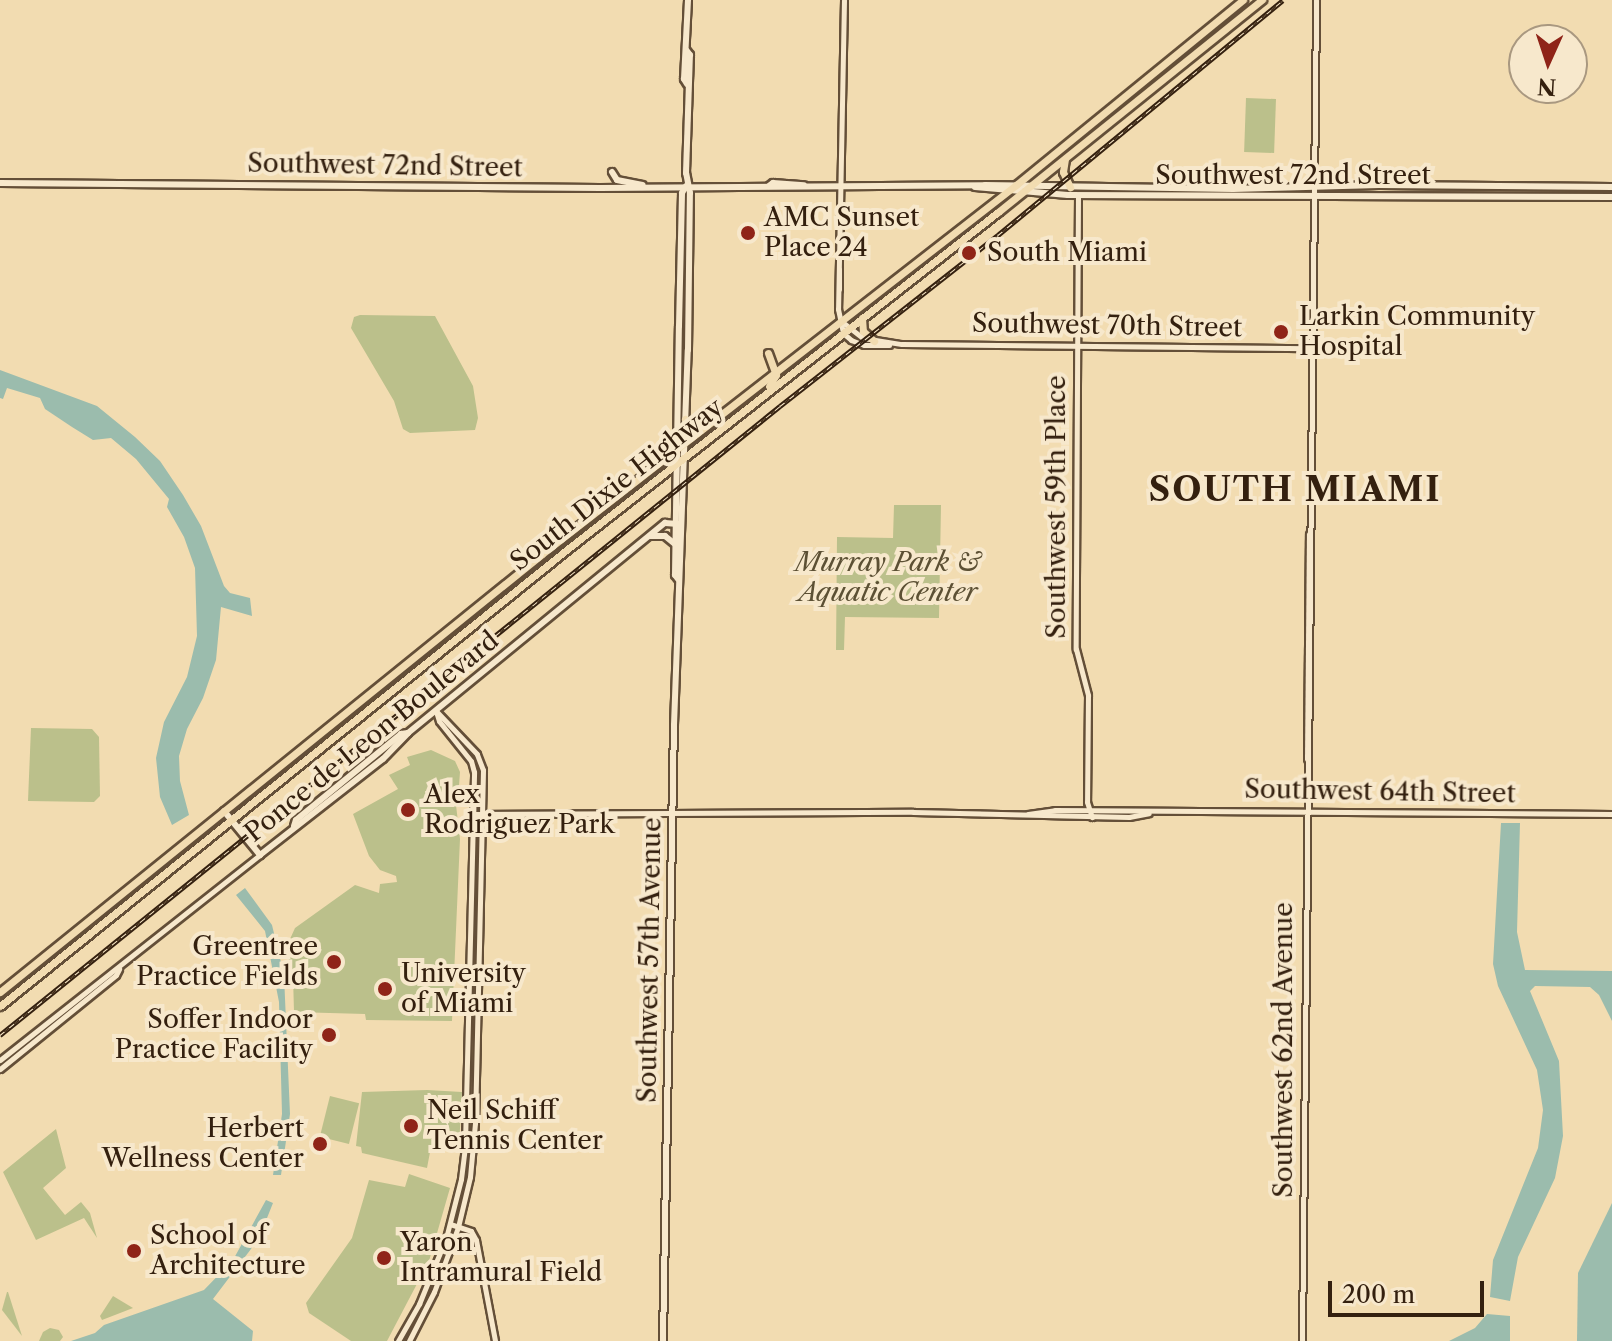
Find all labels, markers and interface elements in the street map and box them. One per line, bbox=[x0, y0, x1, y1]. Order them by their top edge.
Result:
north arrow bbox=[1508, 24, 1588, 104]
text: N bbox=[1537, 72, 1557, 100]
street label: Southwest 72nd Street bbox=[247, 148, 523, 184]
street label: Southwest 72nd Street bbox=[1155, 160, 1431, 192]
place label: AMC Sunset Place 24 bbox=[764, 202, 919, 264]
marker: AMC Sunset Place 24 bbox=[739, 224, 757, 242]
place label: South Miami bbox=[987, 237, 1147, 269]
marker: South Miami bbox=[958, 242, 980, 264]
place label: Larkin Community Hospital bbox=[1299, 301, 1535, 362]
street label: Southwest 70th Street bbox=[972, 308, 1242, 344]
marker: Larkin Community Hospital bbox=[1270, 321, 1292, 343]
street label: Southwest 59th Place bbox=[1041, 375, 1073, 639]
street label: South Dixie Highway bbox=[504, 392, 730, 578]
district label: SOUTH MIAMI bbox=[1148, 470, 1442, 510]
park label: Murray Park & Aquatic Center bbox=[795, 547, 981, 608]
street label: Ponce de Leon Boulevard bbox=[239, 625, 505, 849]
street label: Southwest 64th Street bbox=[1244, 774, 1516, 810]
place label: Alex Rodriguez Park bbox=[424, 779, 615, 840]
marker: Alex Rodriguez Park bbox=[399, 801, 417, 819]
street label: Southwest 57th Avenue bbox=[632, 816, 668, 1104]
street label: Southwest 62nd Avenue bbox=[1268, 902, 1300, 1198]
place label: Greentree Practice Fields bbox=[136, 931, 318, 992]
marker: Greentree Practice Fields bbox=[325, 953, 343, 971]
place label: University of Miami bbox=[401, 958, 526, 1020]
marker: University of Miami bbox=[376, 980, 394, 998]
place label: Soffer Indoor Practice Facility bbox=[115, 1004, 313, 1066]
marker: Soffer Indoor Practice Facility bbox=[320, 1026, 338, 1044]
place label: Neil Schiff Tennis Center bbox=[427, 1095, 603, 1156]
place label: Herbert Wellness Center bbox=[102, 1113, 304, 1174]
marker: Neil Schiff Tennis Center bbox=[402, 1117, 420, 1135]
marker: Herbert Wellness Center bbox=[311, 1135, 329, 1153]
place label: School of Architecture bbox=[150, 1220, 305, 1282]
place label: Yaron Intramural Field bbox=[400, 1227, 602, 1288]
marker: School of Architecture bbox=[125, 1242, 143, 1260]
marker: Yaron Intramural Field bbox=[375, 1249, 393, 1267]
scale bar bbox=[1332, 1265, 1488, 1315]
text: 200 m bbox=[1342, 1280, 1415, 1309]

